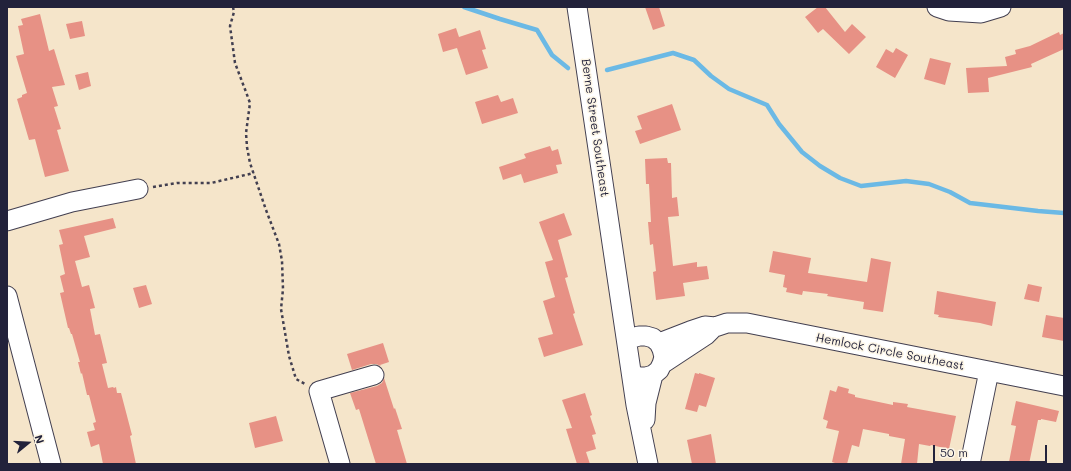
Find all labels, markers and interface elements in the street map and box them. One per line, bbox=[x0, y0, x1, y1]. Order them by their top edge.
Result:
street label: Berne Street Southeast bbox=[578, 58, 612, 198]
street label: Hemlock Circle Southeast bbox=[814, 331, 966, 373]
north arrow bbox=[8, 423, 48, 463]
text: N bbox=[31, 433, 48, 445]
scale bar bbox=[935, 437, 1049, 463]
text: 50 m bbox=[940, 444, 968, 460]

